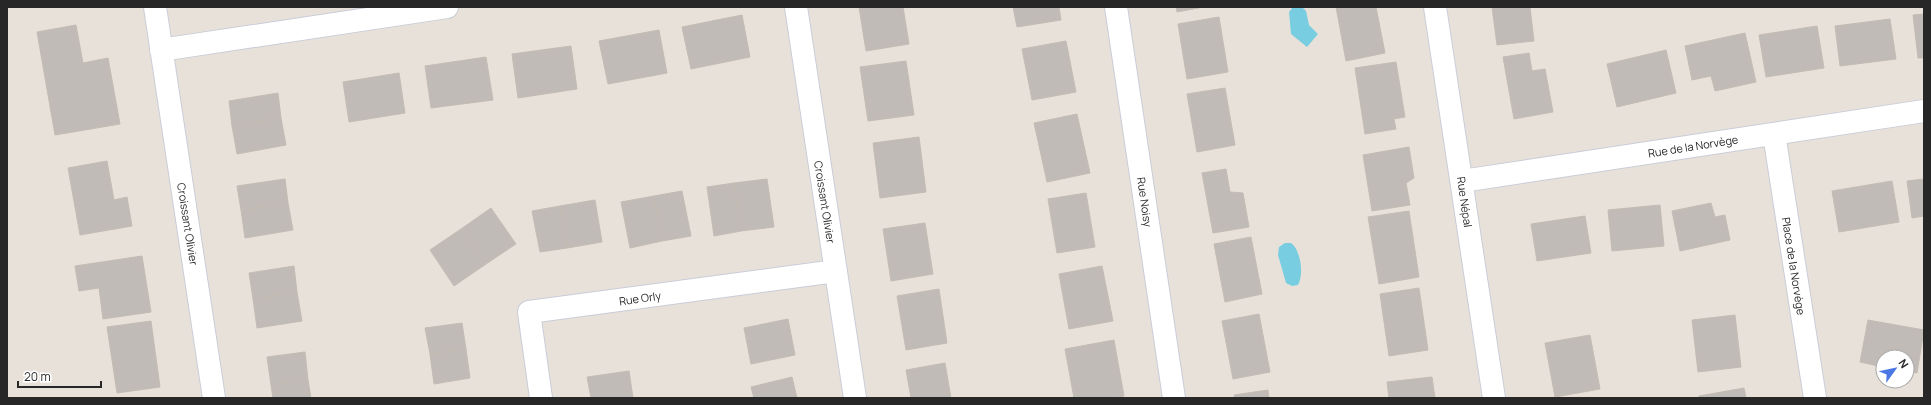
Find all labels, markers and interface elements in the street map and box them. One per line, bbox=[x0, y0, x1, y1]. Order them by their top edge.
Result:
street label: Rue de la Norvège bbox=[1647, 131, 1740, 161]
street label: Croissant Olivier bbox=[811, 160, 839, 244]
street label: Rue Noisy bbox=[1134, 176, 1156, 228]
street label: Rue Népal bbox=[1454, 176, 1476, 228]
street label: Croissant Olivier bbox=[174, 182, 202, 266]
street label: Place de la Norvège bbox=[1779, 216, 1809, 317]
street label: Rue Orly bbox=[618, 288, 662, 308]
north arrow bbox=[1875, 349, 1915, 389]
text: N bbox=[1895, 356, 1912, 371]
scale bar bbox=[18, 363, 101, 389]
text: 20 m bbox=[24, 368, 51, 385]

